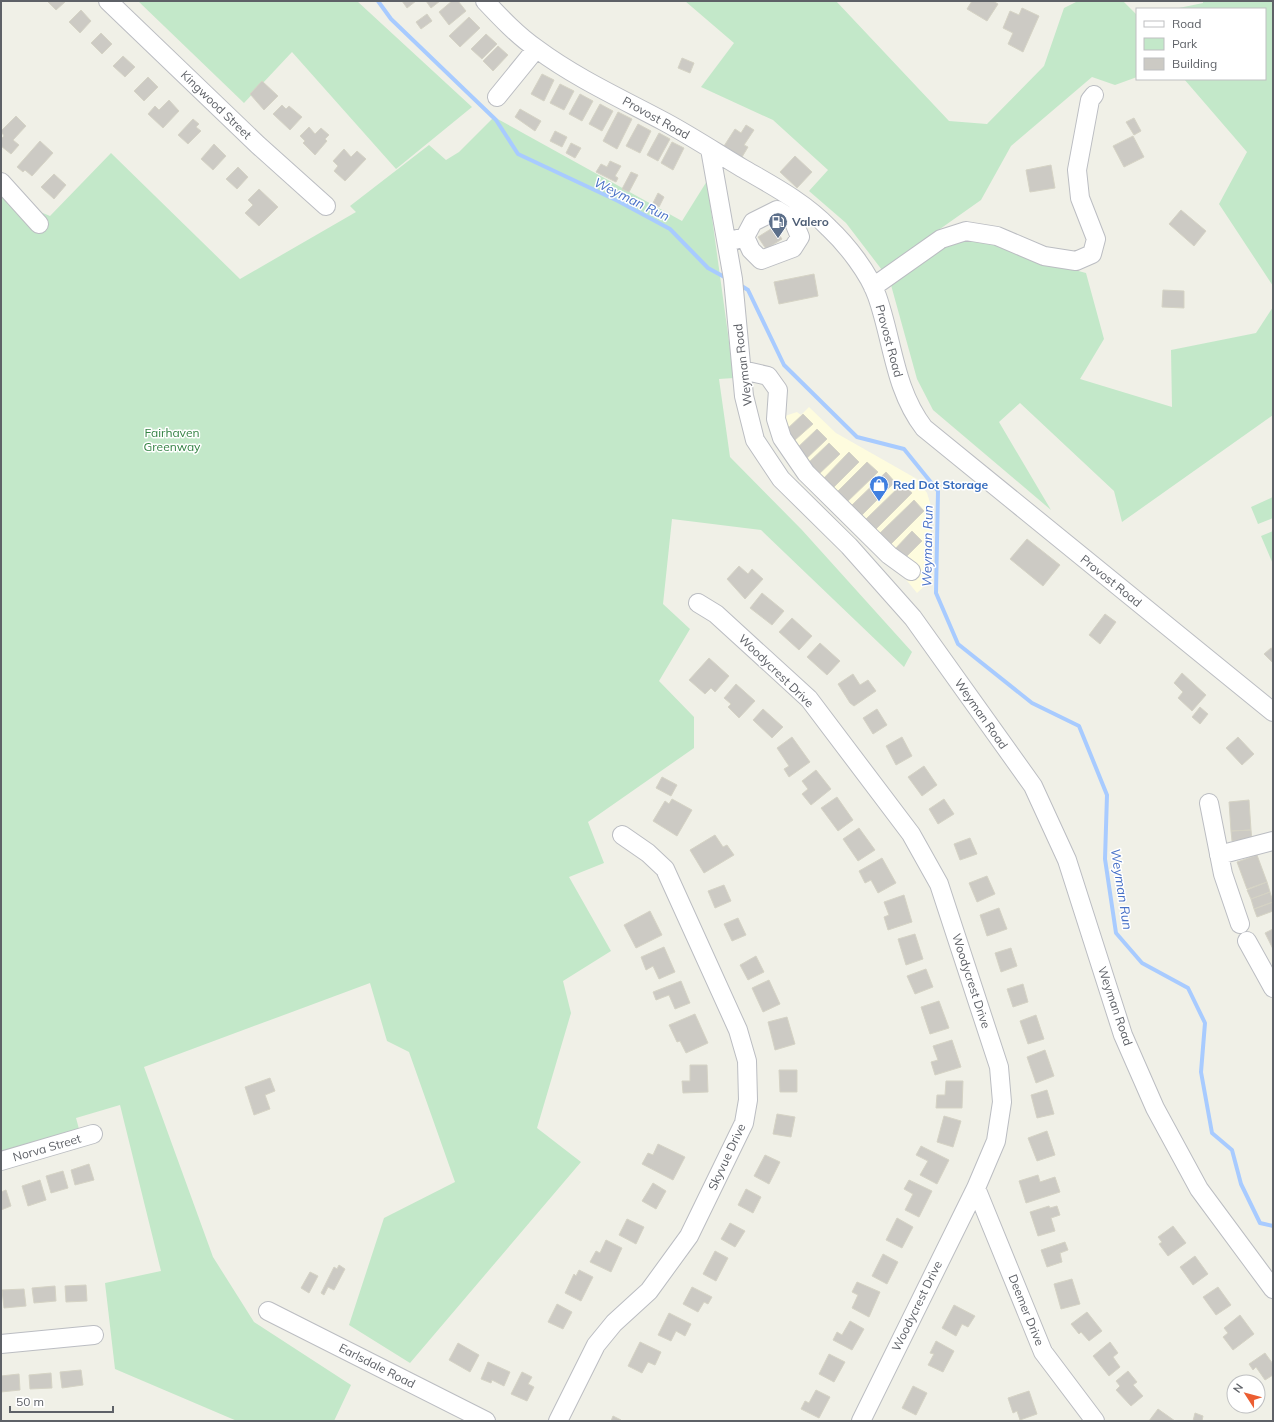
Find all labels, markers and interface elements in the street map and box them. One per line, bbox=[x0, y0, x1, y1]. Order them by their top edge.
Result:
legend bbox=[1136, 8, 1266, 80]
text: Road bbox=[1172, 16, 1201, 31]
text: Park bbox=[1172, 36, 1198, 51]
text: Building bbox=[1172, 56, 1217, 71]
street label: Kingwood Street bbox=[178, 67, 255, 142]
street label: Provost Road bbox=[620, 93, 692, 142]
water label: Weyman Run bbox=[592, 174, 672, 224]
fuel station icon: Valero bbox=[767, 211, 789, 239]
place label: Valero bbox=[791, 214, 829, 229]
street label: Provost Road bbox=[873, 303, 906, 379]
street label: Weyman Road bbox=[730, 323, 755, 407]
park label: Fairhaven Greenway bbox=[144, 425, 201, 454]
shop icon: Red Dot Storage bbox=[868, 474, 890, 502]
place label: Red Dot Storage bbox=[893, 477, 988, 492]
water label: Weyman Run bbox=[918, 505, 936, 587]
street label: Provost Road bbox=[1078, 551, 1145, 610]
street label: Woodycrest Drive bbox=[736, 631, 817, 710]
street label: Weyman Road bbox=[952, 675, 1011, 752]
water label: Weyman Run bbox=[1108, 847, 1136, 931]
street label: Woodycrest Drive bbox=[949, 932, 994, 1030]
street label: Weyman Road bbox=[1095, 964, 1136, 1047]
street label: Skyvue Drive bbox=[705, 1121, 749, 1193]
street label: Norva Street bbox=[11, 1131, 83, 1164]
street label: Woodycrest Drive bbox=[888, 1258, 945, 1353]
street label: Deemer Drive bbox=[1005, 1272, 1048, 1348]
street label: Earlsdale Road bbox=[337, 1340, 418, 1391]
north arrow bbox=[1226, 1374, 1266, 1414]
text: N bbox=[1230, 1381, 1246, 1396]
scale bar bbox=[10, 1388, 113, 1414]
text: 50 m bbox=[16, 1394, 44, 1409]

